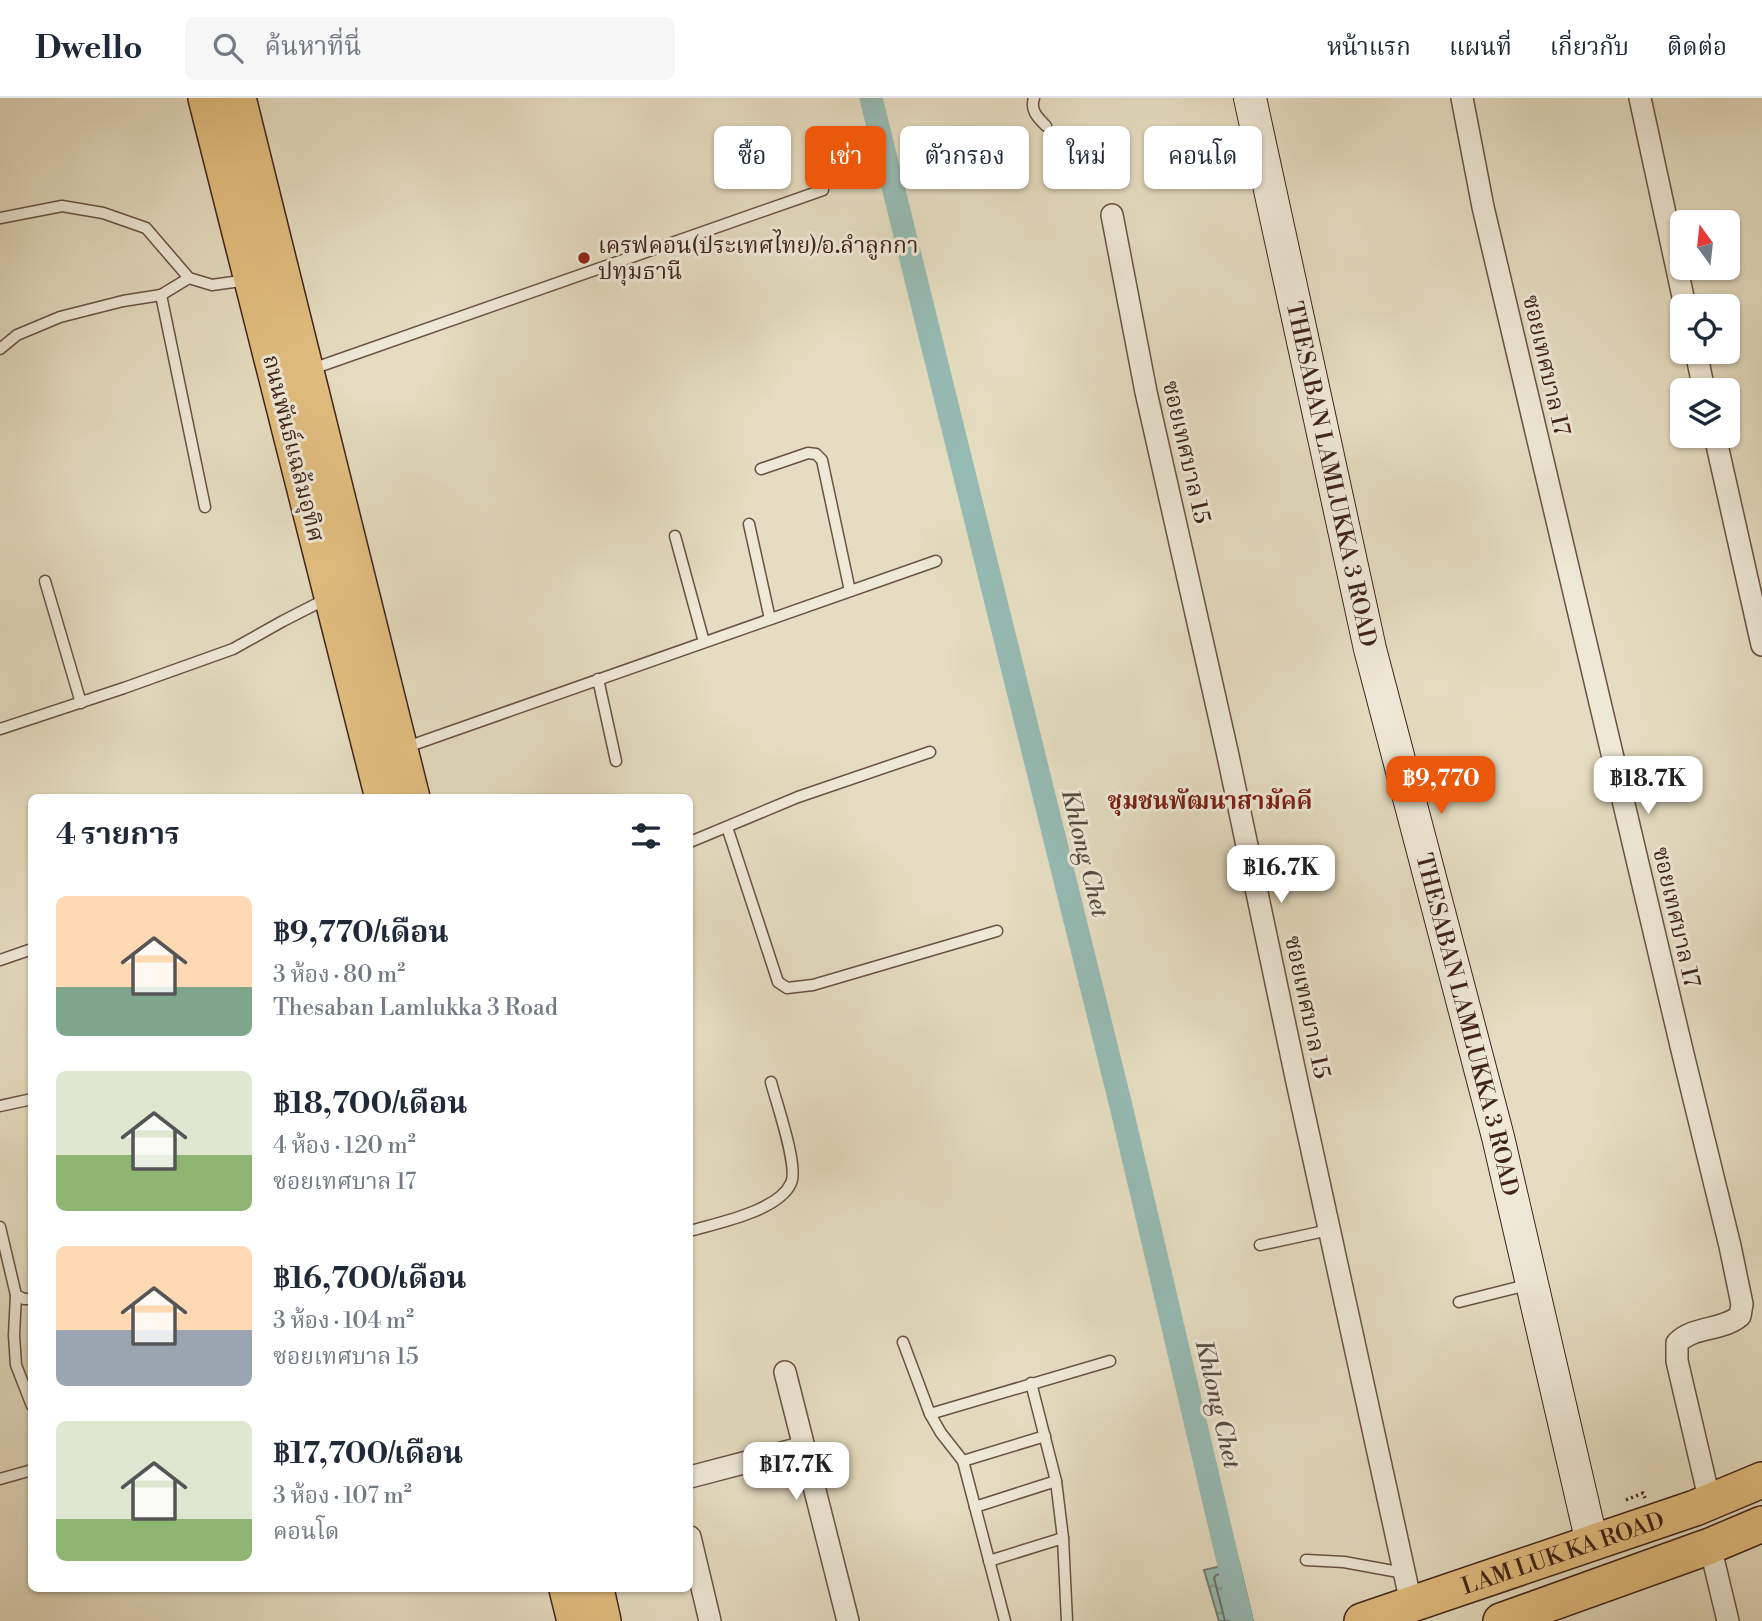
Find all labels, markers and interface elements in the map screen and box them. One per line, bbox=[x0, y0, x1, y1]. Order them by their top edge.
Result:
search box bbox=[185, 17, 675, 80]
text: Dwello bbox=[35, 28, 143, 69]
icon: search bbox=[209, 29, 247, 67]
text: ค้นหาที่นี่ bbox=[265, 31, 361, 63]
text: หน้าแรก bbox=[1327, 33, 1411, 63]
text: แผนที่ bbox=[1449, 33, 1512, 63]
text: เกี่ยวกับ bbox=[1550, 33, 1629, 63]
text: ติดต่อ bbox=[1667, 33, 1727, 63]
chip: ซื้อ bbox=[714, 126, 791, 189]
chip: เช่า bbox=[805, 126, 886, 189]
chip: ตัวกรอง bbox=[900, 126, 1029, 189]
chip: ใหม่ bbox=[1043, 126, 1130, 189]
chip: คอนโด bbox=[1144, 126, 1262, 189]
north arrow bbox=[1670, 210, 1740, 280]
map controls bbox=[1670, 210, 1740, 448]
place label: เครฟคอน(ประเทศไทย)/อ.ลำลูกกา ปทุมธานี bbox=[598, 229, 918, 286]
marker: เครฟคอน(ประเทศไทย)/อ.ลำลูกกา ปทุมธานี bbox=[576, 250, 592, 266]
street label: ซอยเทศบาล 17 bbox=[1516, 292, 1576, 439]
button: locate bbox=[1670, 294, 1740, 364]
street label: THESABAN LAMLUKKA 3 ROAD bbox=[1280, 299, 1382, 650]
street label: ถนนพันธ์แฉล้มอุทิศ bbox=[256, 352, 330, 545]
street label: ซอยเทศบาล 15 bbox=[1156, 378, 1216, 526]
button: layers bbox=[1670, 378, 1740, 448]
pin: ฿9,770 bbox=[1384, 756, 1498, 816]
pin: ฿18.7K bbox=[1591, 756, 1705, 816]
text: ฿9,770 bbox=[1402, 765, 1480, 793]
text: ฿18.7K bbox=[1610, 765, 1686, 793]
water label: Khlong Chet bbox=[1054, 786, 1115, 921]
district label: ชุมชนพัฒนาสามัคคี bbox=[1108, 787, 1312, 817]
text: 4 รายการ bbox=[56, 816, 180, 854]
icon: filters bbox=[627, 817, 665, 855]
street label: ซอยเทศบาล 17 bbox=[1646, 844, 1706, 991]
pin: ฿16.7K bbox=[1224, 846, 1338, 905]
street label: THESABAN LAMLUKKA 3 ROAD bbox=[1409, 850, 1524, 1199]
text: ฿16.7K bbox=[1243, 854, 1319, 882]
text: ฿9,770/เดือน bbox=[273, 914, 449, 952]
icon: home bbox=[112, 924, 196, 1008]
street label: ซอยเทศบาล 15 bbox=[1278, 933, 1336, 1081]
text: 3 ห้อง · 80 m² bbox=[273, 961, 405, 989]
text: Thesaban Lamlukka 3 Road bbox=[273, 994, 558, 1022]
text: ฿18,700/เดือน bbox=[273, 1085, 467, 1123]
icon: home bbox=[112, 1099, 196, 1183]
text: 4 ห้อง · 120 m² bbox=[273, 1132, 416, 1160]
text: ซอยเทศบาล 17 bbox=[273, 1168, 416, 1196]
text: ฿16,700/เดือน bbox=[273, 1260, 466, 1298]
icon: home bbox=[112, 1274, 196, 1358]
text: 3 ห้อง · 104 m² bbox=[273, 1307, 414, 1335]
water label: Khlong Chet bbox=[1188, 1337, 1247, 1472]
text: ซอยเทศบาล 15 bbox=[273, 1343, 419, 1371]
text: ฿17,700/เดือน bbox=[273, 1435, 463, 1473]
pin: ฿17.7K bbox=[739, 1442, 853, 1502]
icon: home bbox=[112, 1449, 196, 1533]
text: ฿17.7K bbox=[759, 1451, 833, 1479]
text: 3 ห้อง · 107 m² bbox=[273, 1482, 412, 1510]
street label: LAM LUK KA ROAD bbox=[1458, 1506, 1668, 1601]
text: คอนโด bbox=[273, 1518, 340, 1546]

